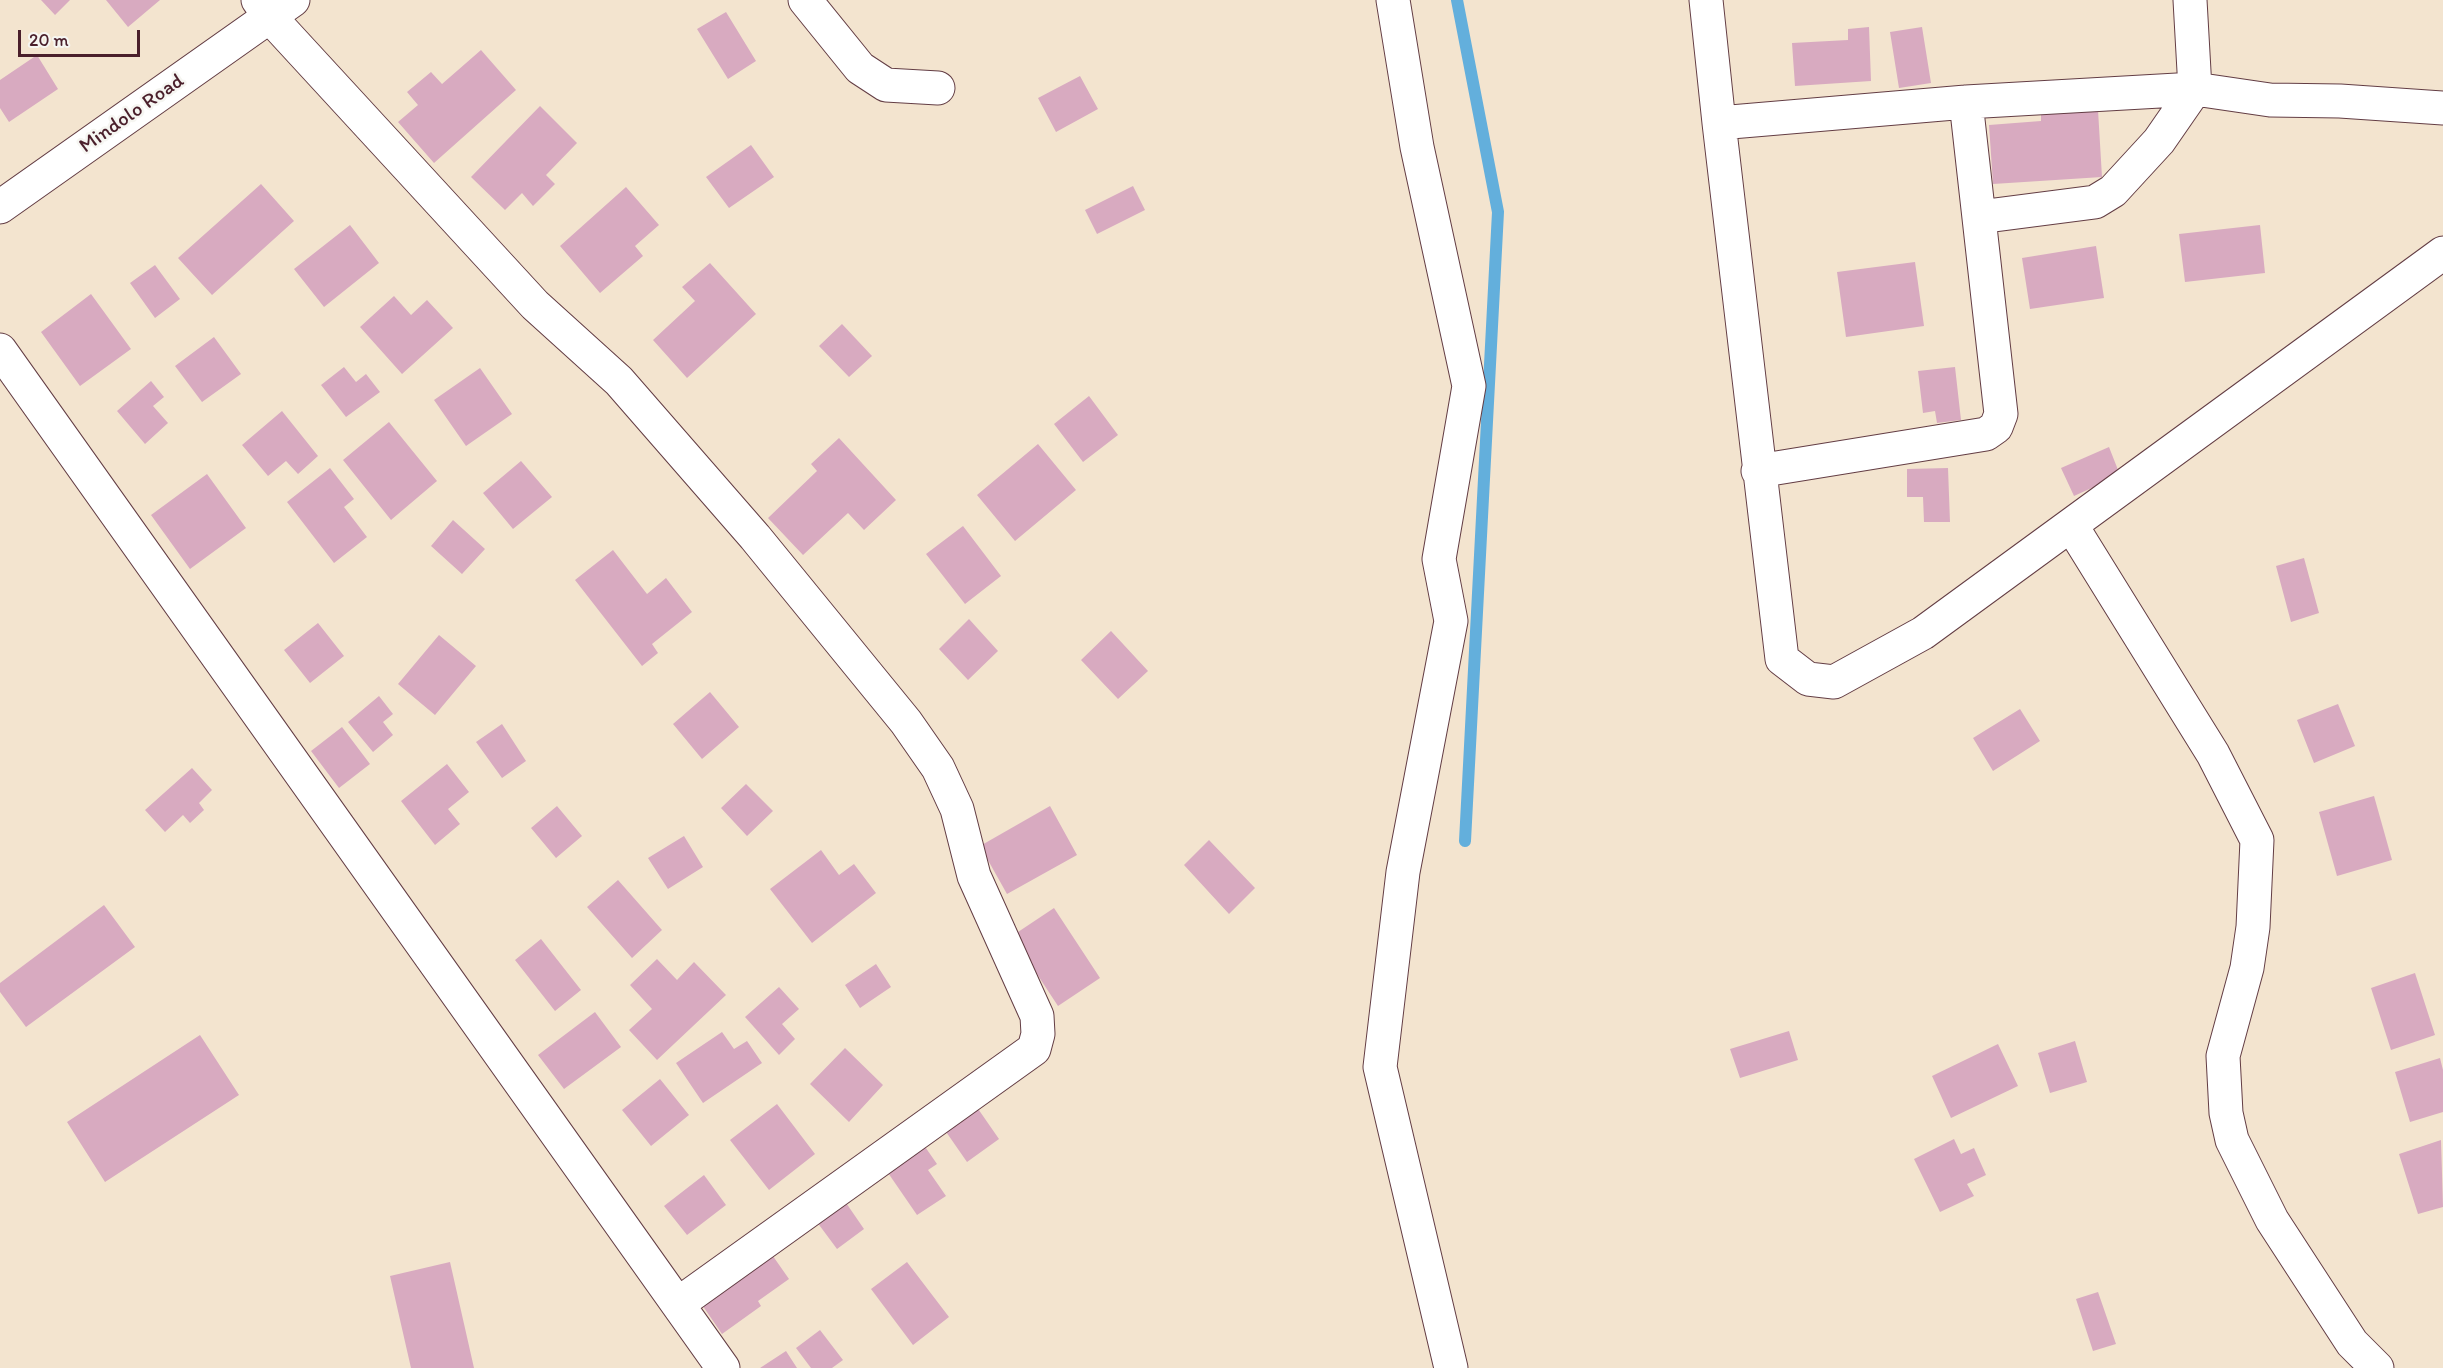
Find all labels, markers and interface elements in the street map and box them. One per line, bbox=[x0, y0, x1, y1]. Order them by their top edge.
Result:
scale bar bbox=[21, 18, 142, 56]
text: 20 m bbox=[29, 29, 69, 51]
street label: Mindolo Road bbox=[75, 69, 189, 159]

